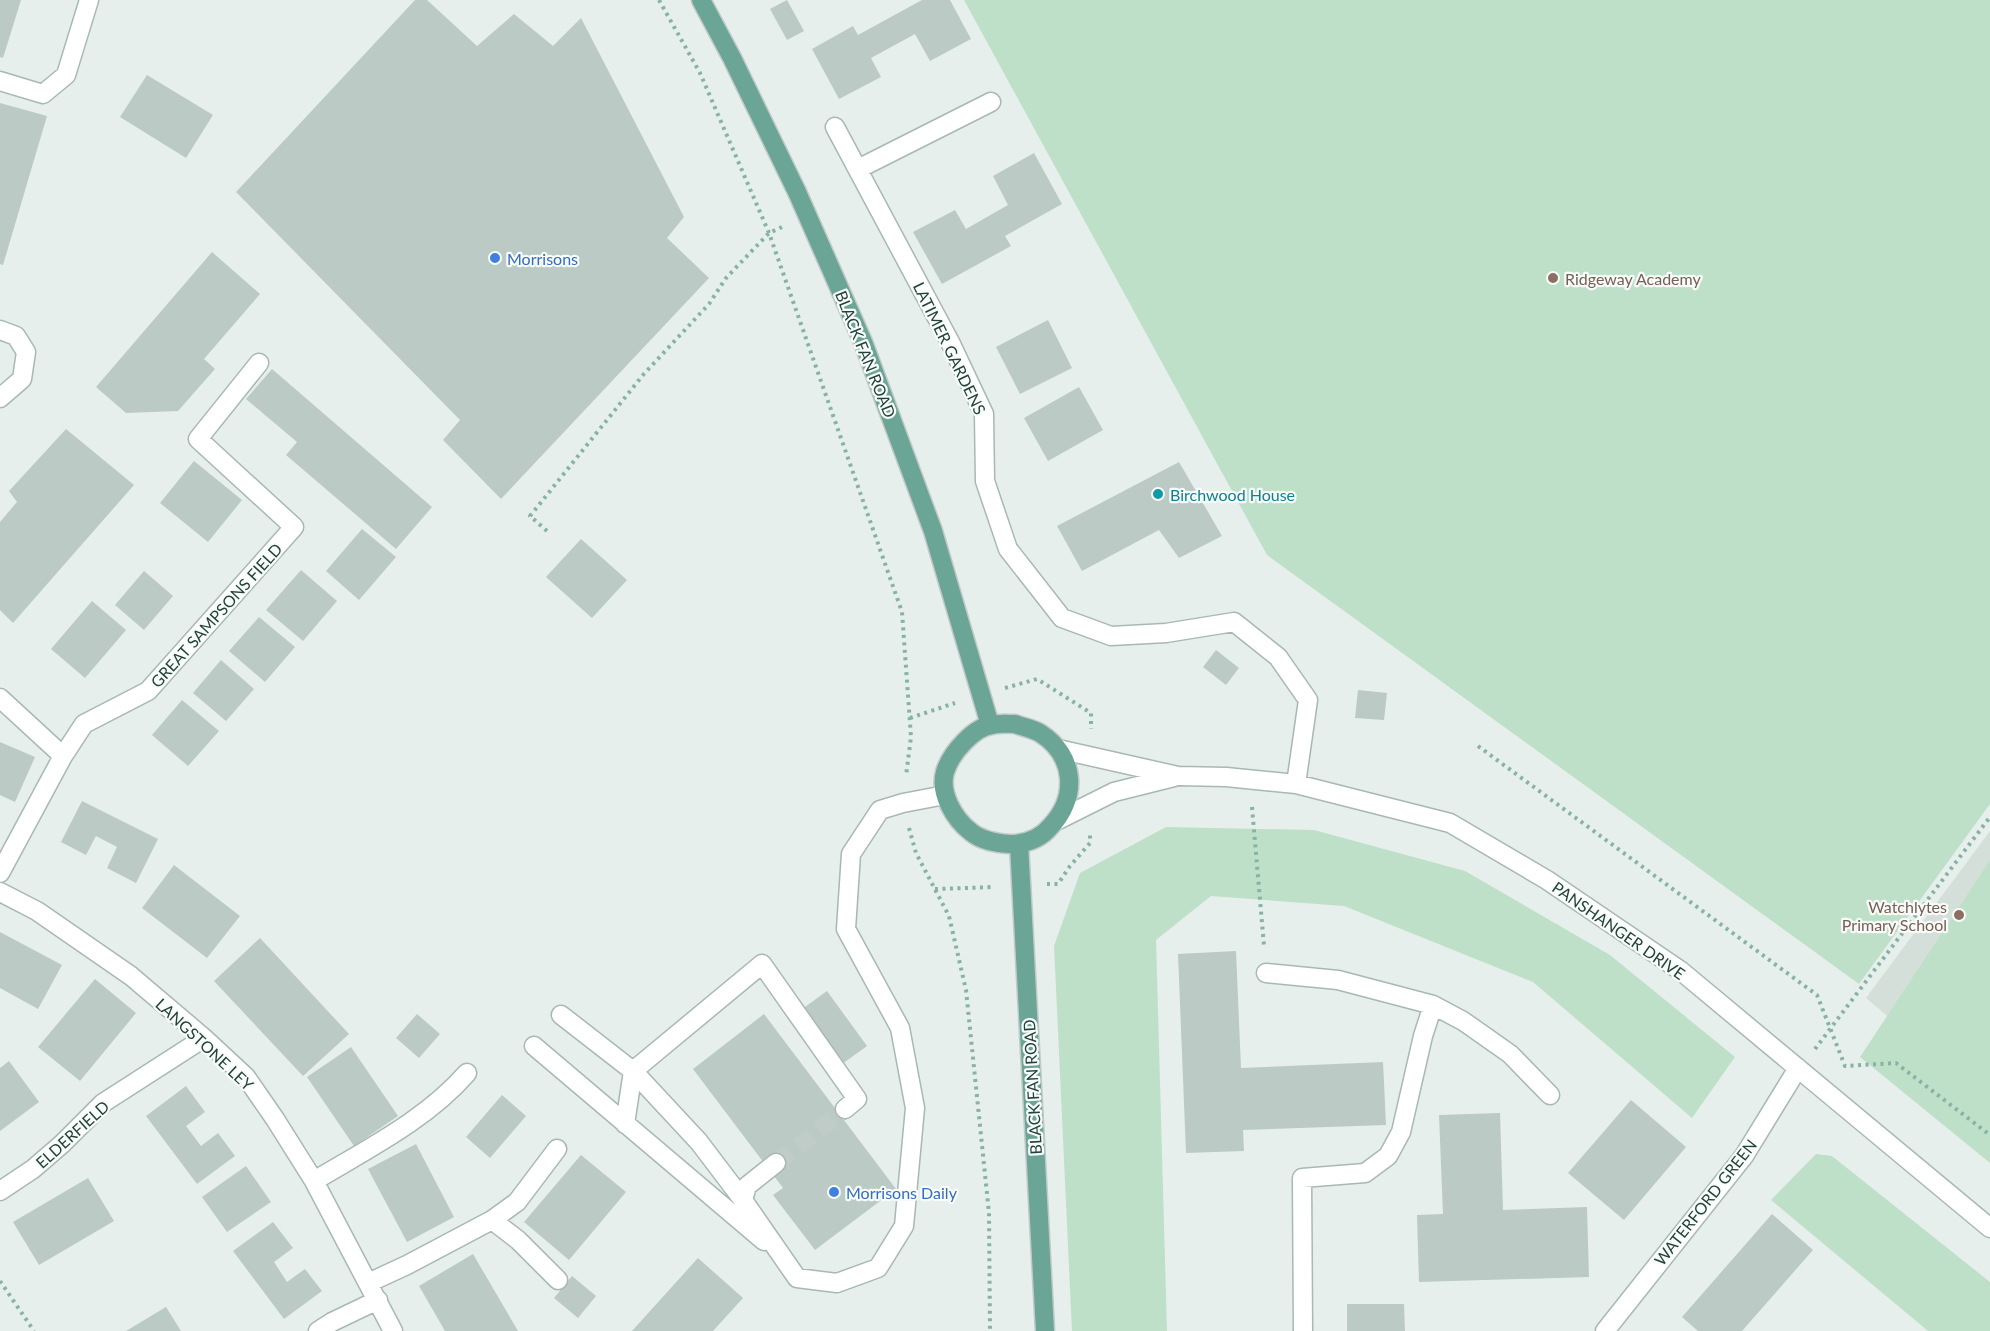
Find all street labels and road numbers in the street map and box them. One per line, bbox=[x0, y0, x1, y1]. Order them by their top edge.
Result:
street label: LATIMER GARDENS bbox=[910, 279, 990, 417]
street label: BLACK FAN ROAD bbox=[832, 288, 900, 420]
street label: GREAT SAMPSONS FIELD bbox=[146, 539, 286, 691]
street label: PANSHANGER DRIVE bbox=[1549, 877, 1689, 983]
street label: LANGSTONE LEY bbox=[152, 994, 258, 1094]
street label: BLACK FAN ROAD bbox=[1019, 1019, 1045, 1155]
street label: ELDERFIELD bbox=[31, 1096, 113, 1172]
street label: WATERFORD GREEN bbox=[1650, 1135, 1760, 1269]

